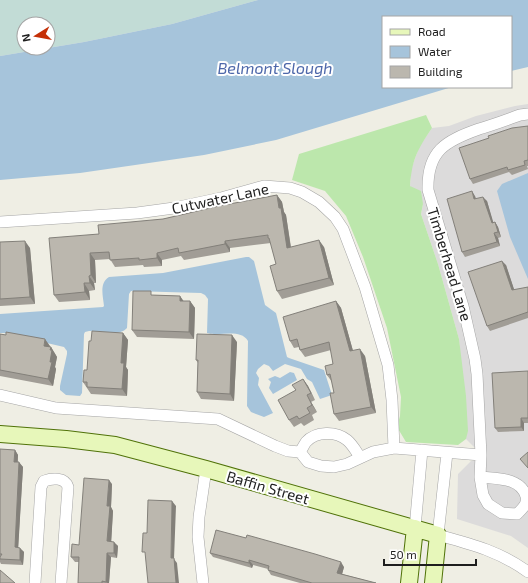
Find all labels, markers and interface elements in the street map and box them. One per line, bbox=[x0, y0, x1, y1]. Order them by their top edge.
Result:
north arrow bbox=[16, 16, 56, 56]
legend bbox=[382, 16, 512, 88]
text: Road bbox=[418, 24, 446, 38]
text: N bbox=[19, 33, 33, 43]
text: Water bbox=[418, 44, 452, 58]
water label: Belmont Slough bbox=[217, 58, 333, 77]
text: Building bbox=[418, 64, 463, 78]
street label: Cutwater Lane bbox=[170, 179, 270, 217]
street label: Timberhead Lane bbox=[424, 205, 476, 323]
street label: Baffin Street bbox=[225, 467, 312, 507]
scale bar bbox=[384, 541, 476, 567]
text: 50 m bbox=[390, 547, 417, 561]

